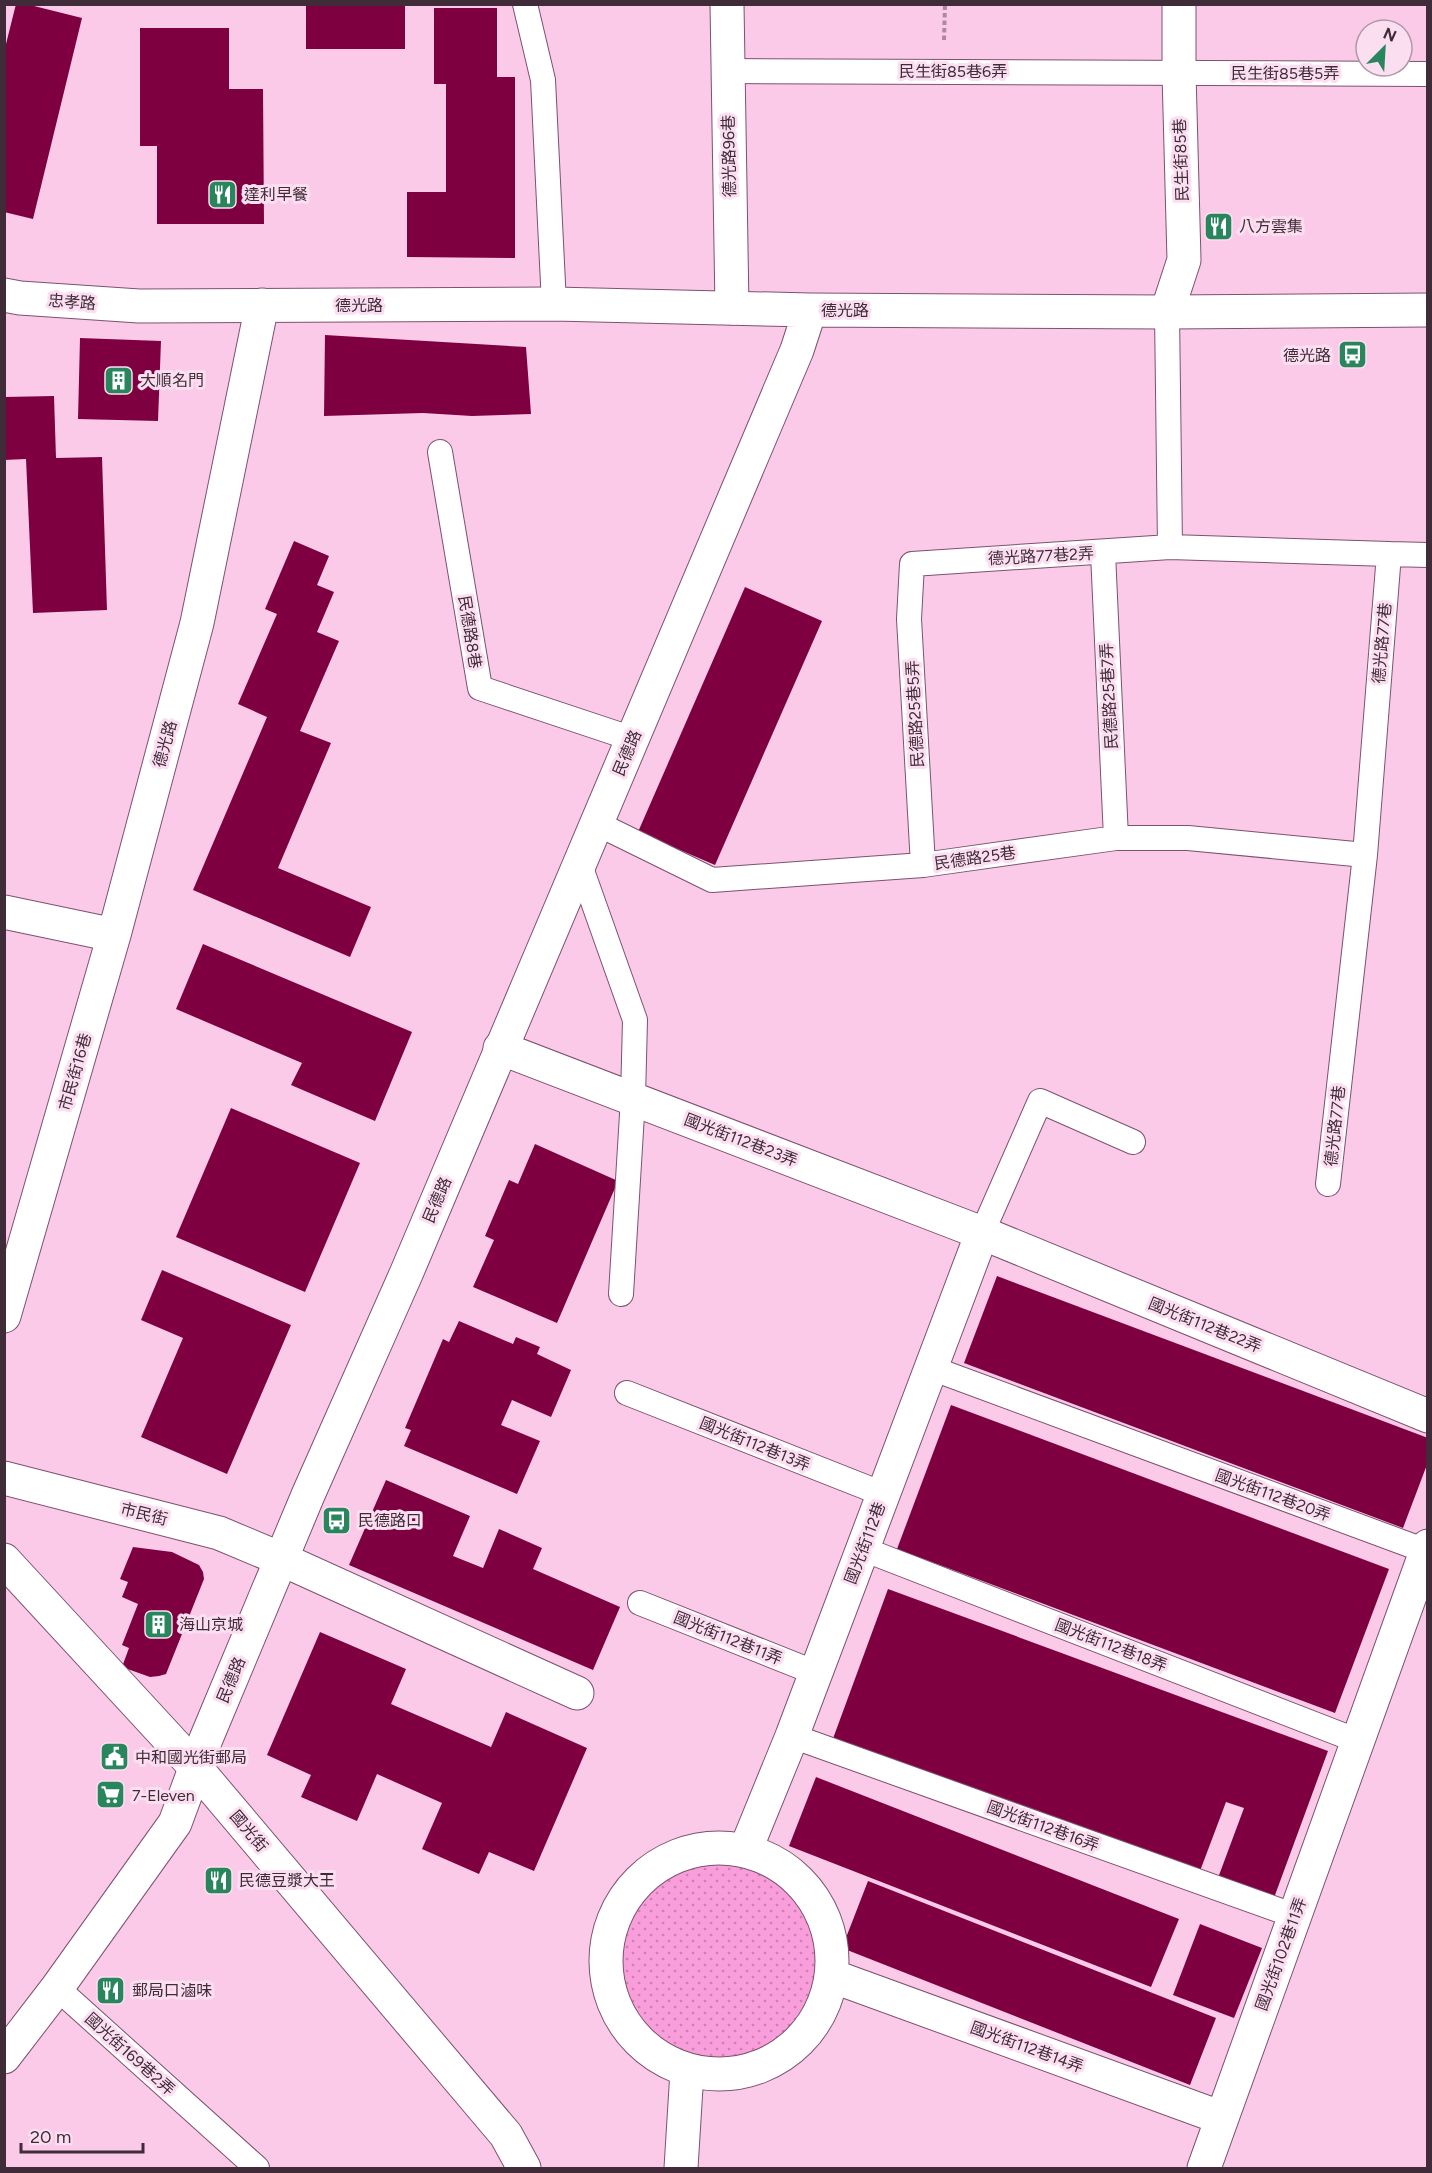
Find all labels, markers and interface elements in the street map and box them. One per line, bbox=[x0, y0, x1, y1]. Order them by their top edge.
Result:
north arrow bbox=[1354, 18, 1414, 78]
text: N bbox=[1380, 24, 1399, 46]
street label: 民生街85巷6弄 bbox=[899, 62, 1007, 81]
street label: 民生街85巷5弄 bbox=[1231, 64, 1339, 83]
street label: 德光路96巷 bbox=[719, 115, 739, 197]
street label: 民生街85巷 bbox=[1170, 118, 1192, 202]
restaurant icon: 達利早餐 bbox=[207, 178, 239, 210]
place label: 達利早餐 bbox=[244, 185, 308, 204]
restaurant icon: 八方雲集 bbox=[1202, 210, 1234, 242]
place label: 八方雲集 bbox=[1239, 217, 1303, 236]
street label: 忠孝路 bbox=[47, 291, 97, 313]
street label: 德光路 bbox=[335, 296, 383, 315]
street label: 德光路 bbox=[821, 301, 869, 320]
bus stop icon: 德光路 bbox=[1336, 339, 1368, 371]
place label: 德光路 bbox=[1283, 346, 1331, 365]
building icon: 大順名門 bbox=[103, 364, 135, 396]
place label: 大順名門 bbox=[140, 371, 204, 390]
street label: 德光路77巷2弄 bbox=[988, 544, 1094, 568]
street label: 民德路8巷 bbox=[455, 594, 485, 670]
street label: 德光路77巷 bbox=[1369, 602, 1395, 684]
street label: 民德路25巷7弄 bbox=[1097, 642, 1121, 750]
street label: 民德路25巷5弄 bbox=[903, 660, 927, 768]
street label: 德光路 bbox=[150, 718, 180, 770]
street label: 民德路 bbox=[609, 727, 645, 779]
street label: 民德路25巷 bbox=[933, 843, 1017, 873]
street label: 市民街16巷 bbox=[55, 1031, 95, 1113]
street label: 德光路77巷 bbox=[1321, 1085, 1349, 1167]
street label: 國光街112巷23弄 bbox=[682, 1110, 800, 1170]
street label: 民德路 bbox=[419, 1174, 455, 1226]
street label: 國光街112巷22弄 bbox=[1146, 1294, 1264, 1356]
street label: 國光街112巷13弄 bbox=[697, 1413, 813, 1475]
street label: 國光街112巷20弄 bbox=[1213, 1465, 1333, 1525]
street label: 市民街 bbox=[118, 1499, 170, 1529]
street label: 國光街112巷 bbox=[841, 1499, 889, 1587]
bus stop icon: 民德路口 bbox=[321, 1504, 353, 1536]
place label: 民德路口 bbox=[358, 1511, 422, 1530]
building icon: 海山京城 bbox=[142, 1608, 174, 1640]
street label: 國光街112巷11弄 bbox=[671, 1608, 785, 1668]
place label: 海山京城 bbox=[179, 1615, 243, 1634]
street label: 國光街112巷18弄 bbox=[1052, 1615, 1170, 1675]
street label: 民德路 bbox=[213, 1654, 249, 1706]
public building icon: 中和國光街郵局 bbox=[98, 1741, 130, 1773]
place label: 中和國光街郵局 bbox=[135, 1748, 247, 1767]
supermarket icon: 7-Eleven bbox=[95, 1779, 127, 1811]
place label: 7-Eleven bbox=[132, 1786, 195, 1805]
street label: 國光街112巷16弄 bbox=[984, 1797, 1102, 1855]
street label: 國光街 bbox=[226, 1807, 272, 1855]
restaurant icon: 民德豆漿大王 bbox=[202, 1864, 234, 1896]
place label: 民德豆漿大王 bbox=[239, 1871, 335, 1890]
street label: 國光街102巷11弄 bbox=[1252, 1895, 1310, 2013]
restaurant icon: 郵局口滷味 bbox=[95, 1974, 127, 2006]
place label: 郵局口滷味 bbox=[132, 1981, 212, 2000]
street label: 國光街169巷2弄 bbox=[81, 2009, 179, 2099]
street label: 國光街112巷14弄 bbox=[968, 2018, 1086, 2076]
scale bar bbox=[21, 2116, 142, 2154]
text: 20 m bbox=[30, 2126, 71, 2148]

